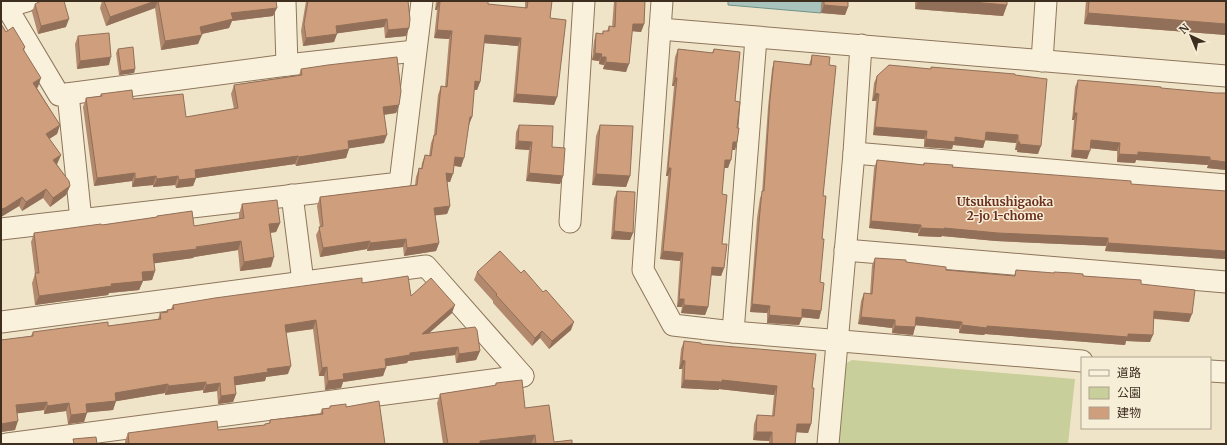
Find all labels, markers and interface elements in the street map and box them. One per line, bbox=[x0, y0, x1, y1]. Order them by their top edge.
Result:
north arrow bbox=[1171, 16, 1211, 56]
text: N bbox=[1176, 21, 1192, 37]
district label: Utsukushigaoka 2-jo 1-chome bbox=[957, 194, 1054, 223]
legend bbox=[1081, 357, 1211, 429]
text: 道路 bbox=[1117, 365, 1141, 380]
text: 公園 bbox=[1117, 385, 1141, 400]
text: 建物 bbox=[1117, 405, 1141, 420]

